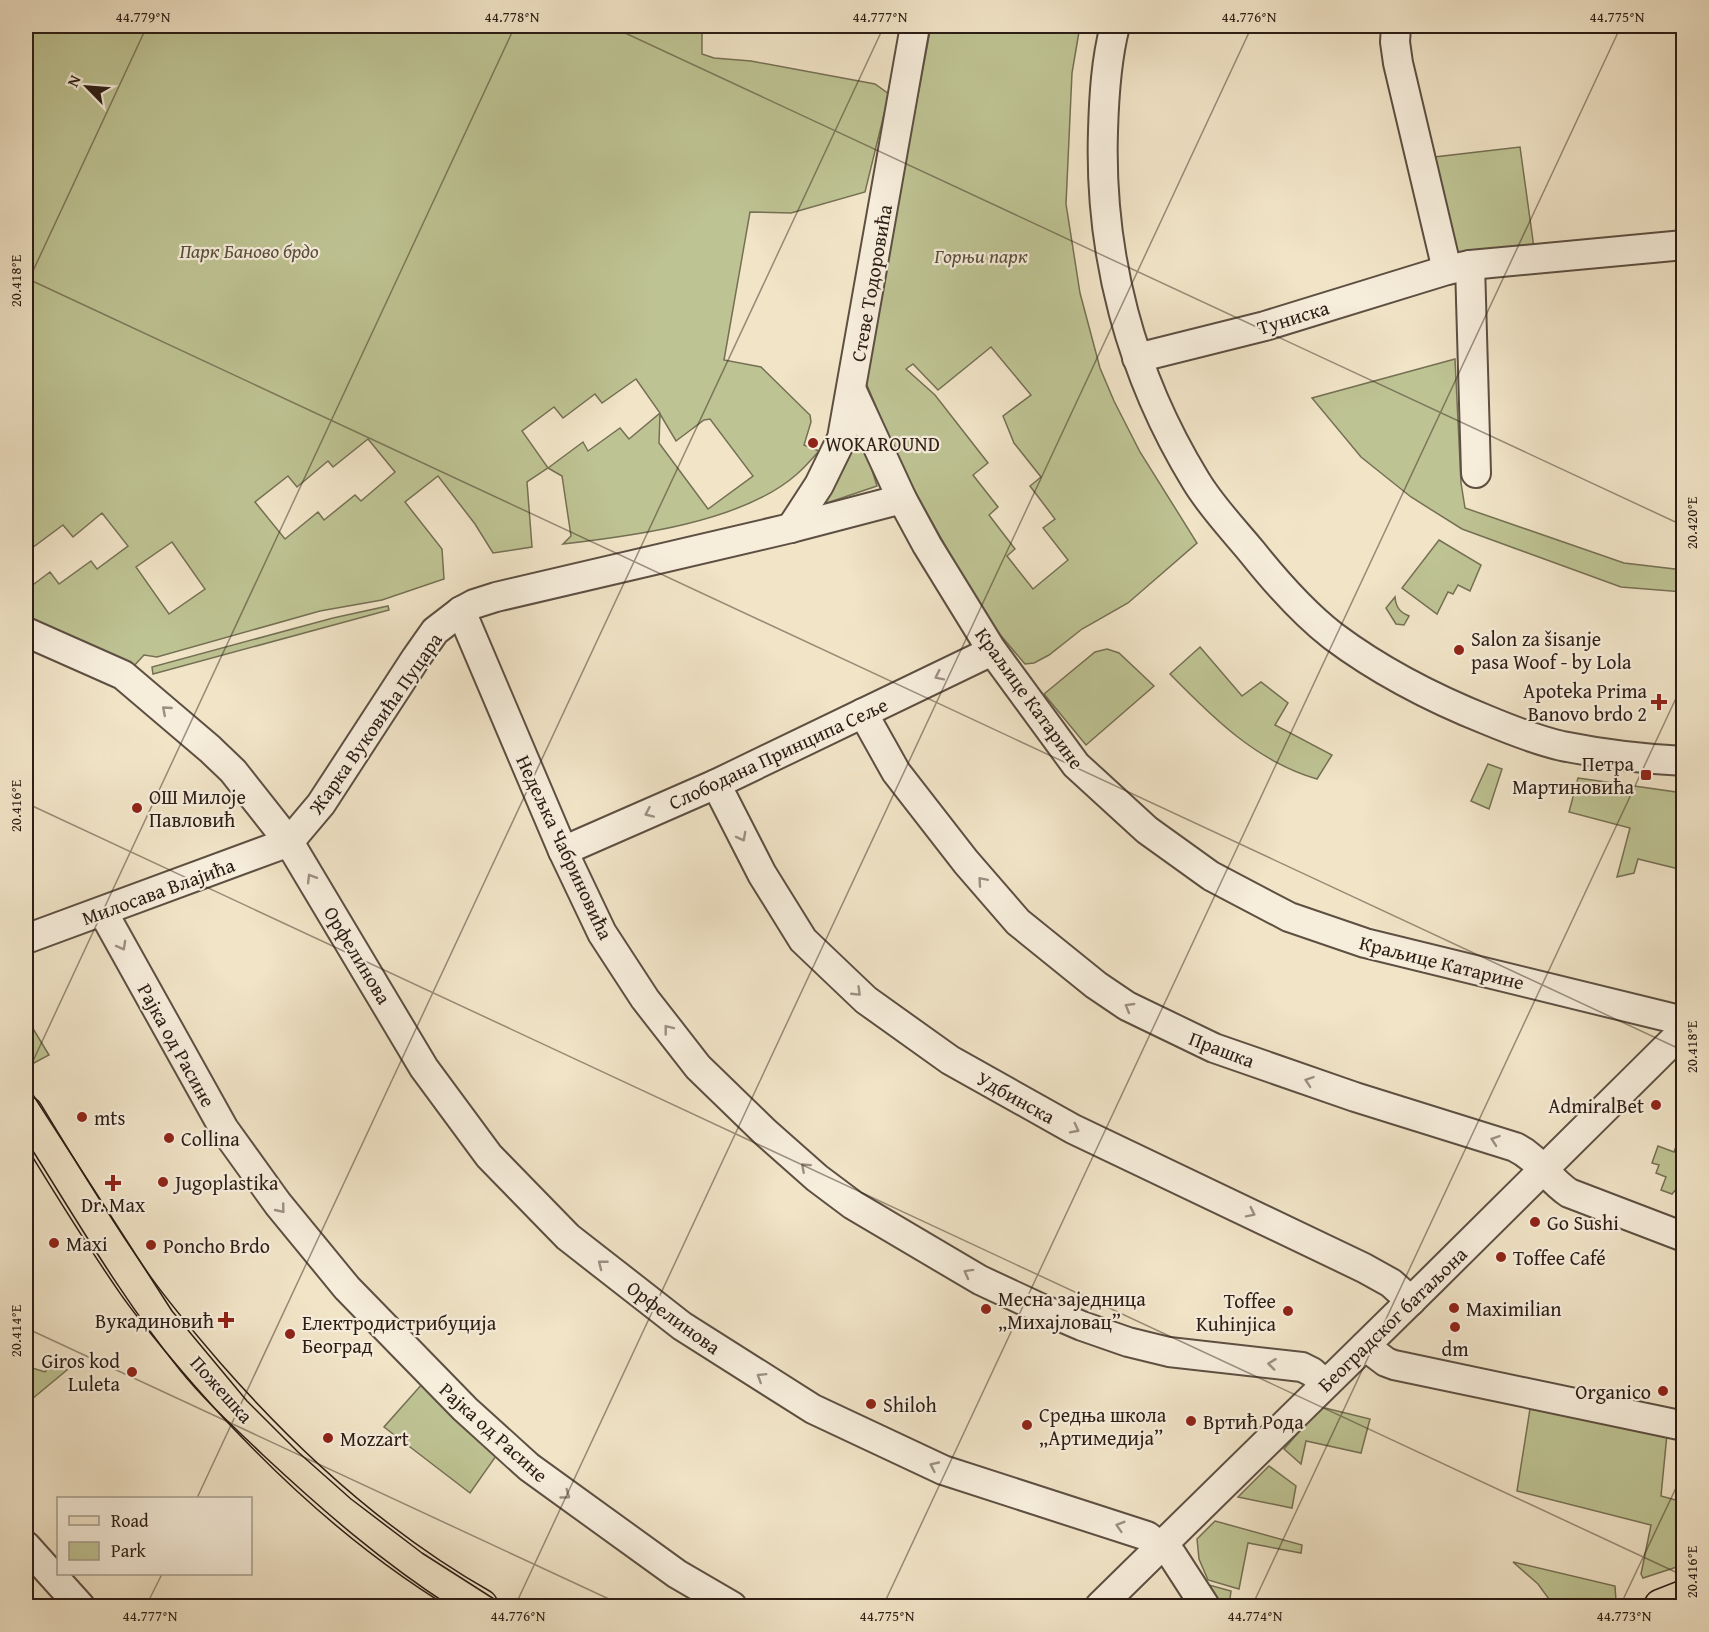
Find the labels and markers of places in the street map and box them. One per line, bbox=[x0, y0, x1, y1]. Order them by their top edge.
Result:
place label: WOKAROUND bbox=[825, 429, 940, 458]
marker: WOKAROUND bbox=[806, 436, 820, 450]
place label: Salon za šisanje pasa Woof - by Lola bbox=[1471, 624, 1632, 676]
marker: Salon za šisanje pasa Woof - by Lola bbox=[1452, 643, 1466, 657]
place label: Apoteka Prima Banovo brdo 2 bbox=[1523, 676, 1648, 728]
marker: Apoteka Prima Banovo brdo 2 bbox=[1652, 695, 1666, 709]
place label: Петра Мартиновића bbox=[1512, 749, 1634, 801]
marker: Петра Мартиновића bbox=[1639, 768, 1653, 782]
place label: ОШ Милоје Павловић bbox=[149, 782, 246, 834]
marker: ОШ Милоје Павловић bbox=[130, 801, 144, 815]
place label: AdmiralBet bbox=[1548, 1091, 1644, 1120]
marker: AdmiralBet bbox=[1649, 1098, 1663, 1112]
place label: mts bbox=[94, 1103, 125, 1132]
marker: mts bbox=[75, 1110, 89, 1124]
place label: Collina bbox=[181, 1124, 240, 1153]
marker: Collina bbox=[162, 1131, 176, 1145]
place label: Jugoplastika bbox=[172, 1168, 279, 1197]
marker: Jugoplastika bbox=[156, 1175, 170, 1189]
marker: Dr. Max bbox=[106, 1176, 120, 1190]
place label: Dr. Max bbox=[81, 1190, 146, 1219]
place label: Go Sushi bbox=[1547, 1208, 1619, 1237]
marker: Go Sushi bbox=[1528, 1215, 1542, 1229]
place label: Maxi bbox=[66, 1229, 108, 1258]
place label: Poncho Brdo bbox=[163, 1231, 270, 1260]
marker: Maxi bbox=[47, 1236, 61, 1250]
marker: Poncho Brdo bbox=[144, 1238, 158, 1252]
place label: Toffee Café bbox=[1513, 1243, 1606, 1272]
marker: Toffee Café bbox=[1494, 1250, 1508, 1264]
place label: Месна заједница „Михајловац” bbox=[998, 1284, 1146, 1336]
place label: Toffee Kuhinjica bbox=[1196, 1286, 1277, 1338]
place label: Maximilian bbox=[1466, 1294, 1562, 1323]
marker: Maximilian bbox=[1447, 1301, 1461, 1315]
marker: Месна заједница „Михајловац” bbox=[979, 1302, 993, 1316]
marker: Toffee Kuhinjica bbox=[1281, 1304, 1295, 1318]
place label: Вукадиновић bbox=[95, 1306, 214, 1335]
place label: Електродистрибуција Београд bbox=[302, 1308, 497, 1360]
marker: Вукадиновић bbox=[219, 1313, 233, 1327]
marker: dm bbox=[1448, 1320, 1462, 1334]
marker: Електродистрибуција Београд bbox=[283, 1327, 297, 1341]
place label: dm bbox=[1441, 1334, 1469, 1363]
place label: Giros kod Luleta bbox=[41, 1346, 121, 1398]
marker: Giros kod Luleta bbox=[125, 1365, 139, 1379]
place label: Organico bbox=[1575, 1377, 1651, 1406]
marker: Organico bbox=[1656, 1384, 1670, 1398]
place label: Shiloh bbox=[883, 1390, 937, 1419]
marker: Shiloh bbox=[864, 1397, 878, 1411]
place label: Средња школа „Артимедија” bbox=[1039, 1400, 1167, 1452]
place label: Вртић Рода bbox=[1203, 1407, 1304, 1436]
marker: Вртић Рода bbox=[1184, 1414, 1198, 1428]
marker: Средња школа „Артимедија” bbox=[1020, 1418, 1034, 1432]
place label: Mozzart bbox=[340, 1424, 409, 1453]
marker: Mozzart bbox=[321, 1431, 335, 1445]

